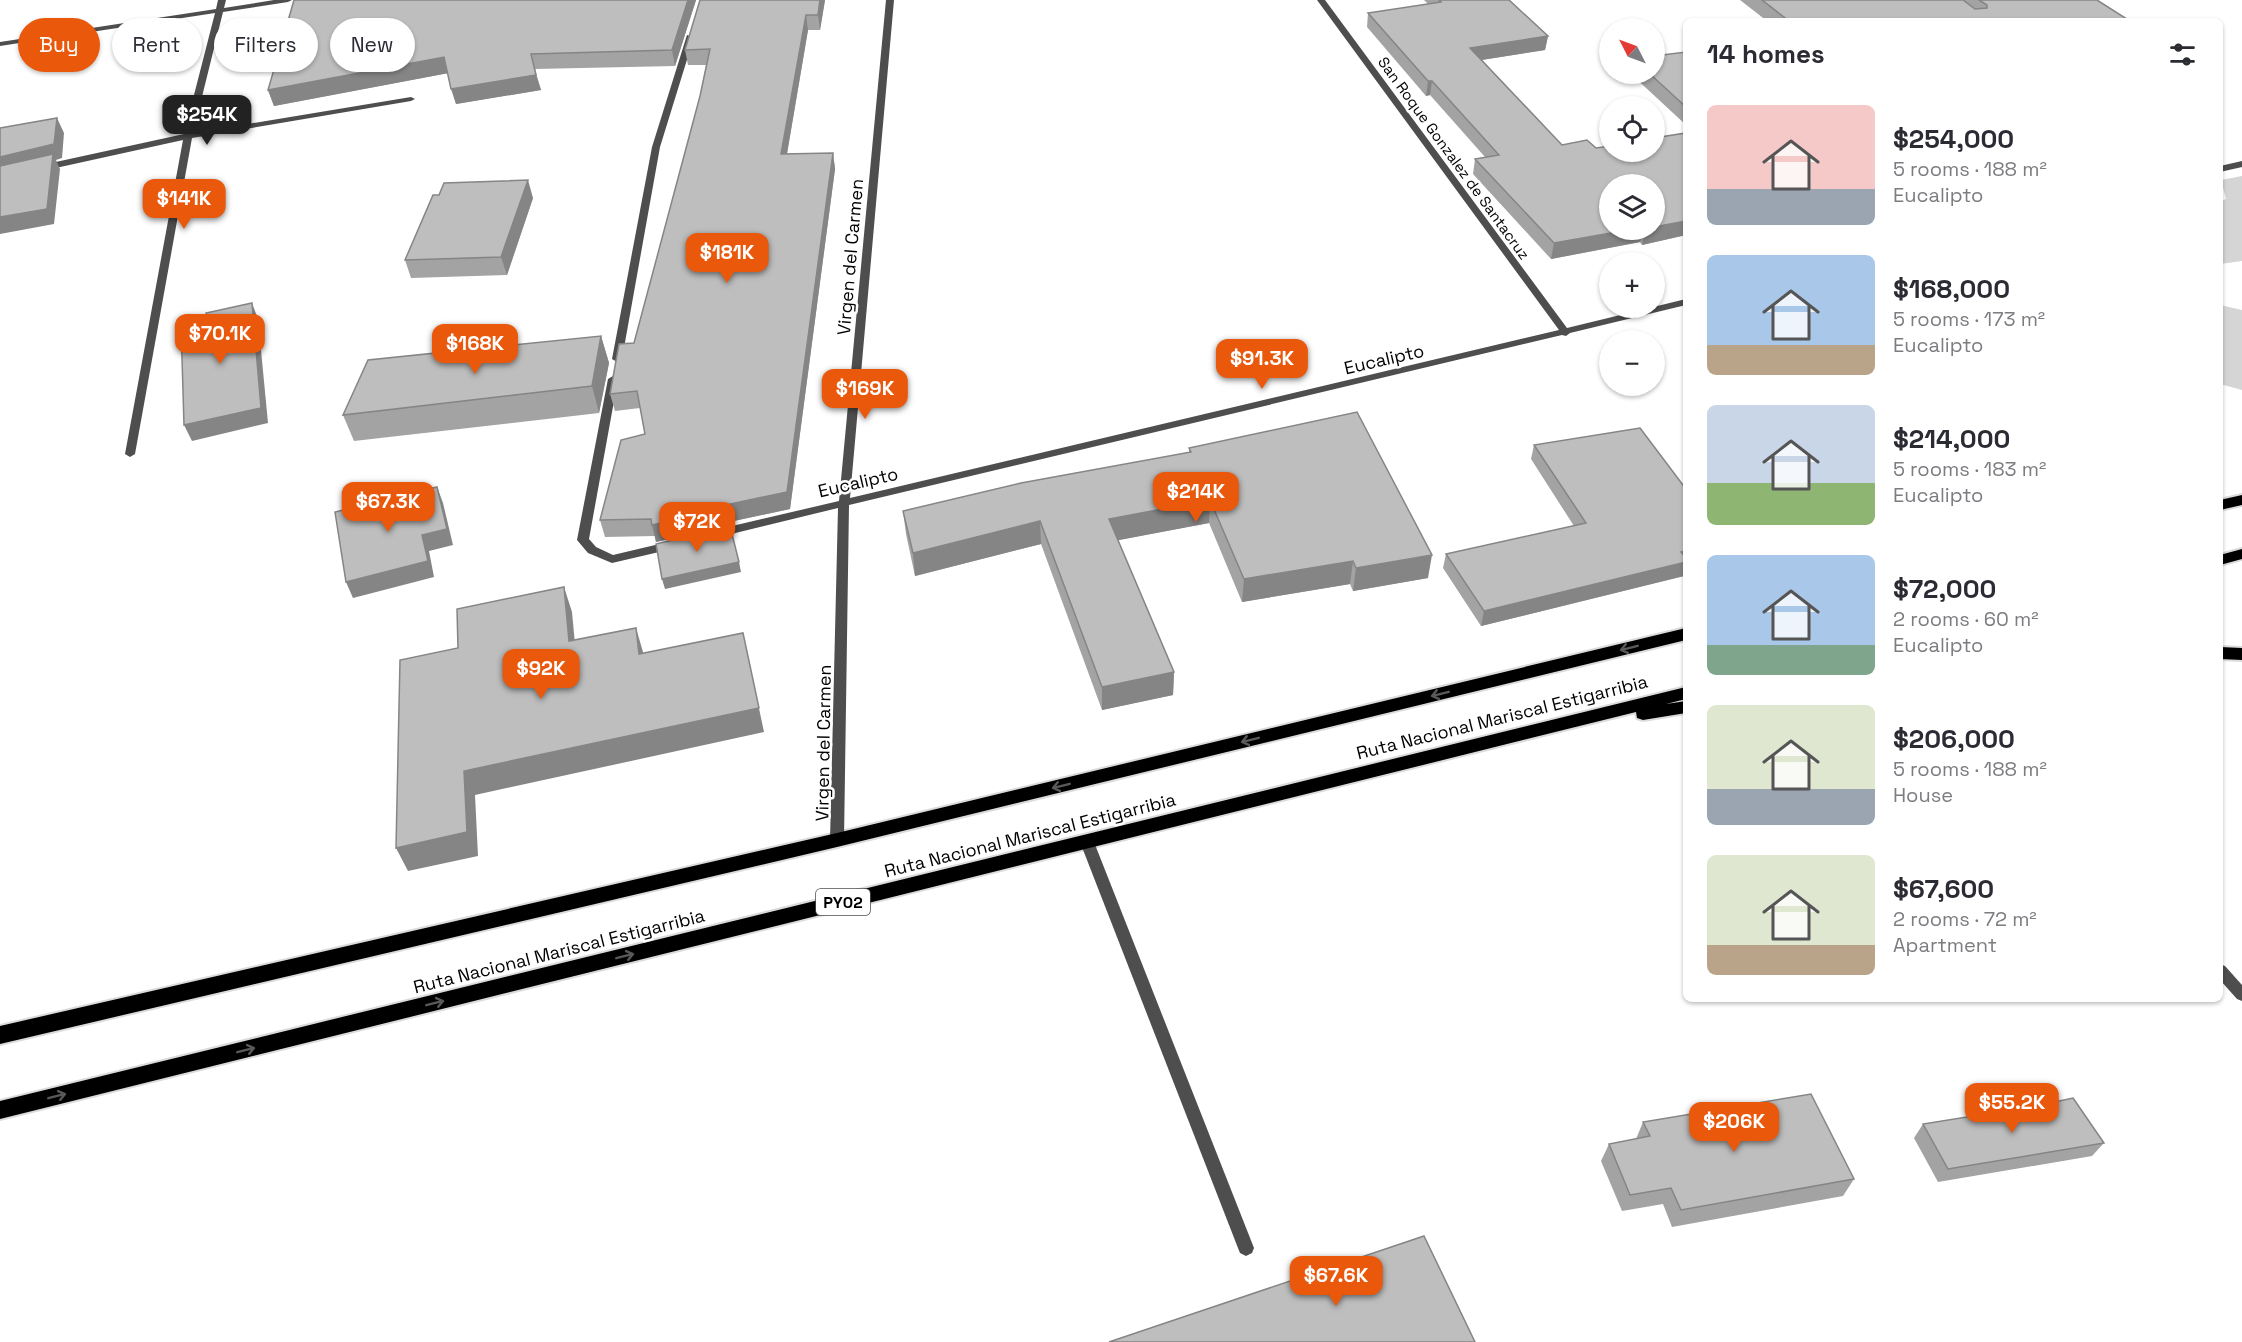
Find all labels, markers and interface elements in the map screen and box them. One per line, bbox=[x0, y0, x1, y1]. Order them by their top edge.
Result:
chip: Buy bbox=[18, 18, 100, 72]
chip: Rent bbox=[112, 18, 202, 72]
chip: Filters bbox=[214, 18, 318, 72]
chip: New bbox=[330, 18, 415, 72]
north arrow bbox=[1599, 18, 1665, 84]
map controls bbox=[1599, 18, 1665, 396]
text: 14 homes bbox=[1707, 37, 1825, 71]
icon: filters bbox=[2166, 38, 2199, 71]
street label: San Roque Gonzalez de Santacruz bbox=[1374, 53, 1534, 263]
pin: $254K bbox=[165, 95, 249, 146]
button: locate bbox=[1599, 96, 1665, 162]
text: $254K bbox=[176, 101, 238, 127]
text: $254,000 bbox=[1893, 122, 2014, 156]
icon: home bbox=[1755, 129, 1827, 201]
text: 5 rooms · 188 m² bbox=[1893, 156, 2047, 182]
button: layers bbox=[1599, 174, 1665, 240]
street label: Virgen del Carmen bbox=[832, 178, 868, 336]
pin: $141K bbox=[142, 179, 226, 230]
text: Eucalipto bbox=[1893, 182, 1983, 208]
text: $141K bbox=[157, 185, 211, 211]
pin: $181K bbox=[685, 233, 769, 284]
text: $181K bbox=[700, 239, 754, 265]
button: + bbox=[1599, 252, 1665, 318]
text: $168,000 bbox=[1893, 272, 2010, 306]
icon: home bbox=[1755, 279, 1827, 351]
text: 5 rooms · 173 m² bbox=[1893, 306, 2045, 332]
pin: $70.1K bbox=[171, 314, 269, 365]
text: $70.1K bbox=[189, 320, 251, 346]
pin: $168K bbox=[433, 324, 517, 375]
text: $168K bbox=[446, 330, 504, 356]
button: − bbox=[1599, 330, 1665, 396]
text: Eucalipto bbox=[1893, 332, 1983, 358]
pin: $91.3K bbox=[1213, 339, 1311, 390]
street label: Eucalipto bbox=[1342, 339, 1426, 379]
text: $91.3K bbox=[1230, 345, 1294, 371]
pin: $169K bbox=[823, 369, 907, 420]
text: $169K bbox=[836, 375, 894, 401]
text: $214,000 bbox=[1893, 422, 2010, 456]
icon: home bbox=[1755, 429, 1827, 501]
text: 5 rooms · 183 m² bbox=[1893, 456, 2046, 482]
street label: Eucalipto bbox=[816, 462, 900, 502]
pin: $214K bbox=[1154, 472, 1238, 523]
text: $214K bbox=[1167, 478, 1225, 504]
pin: $67.3K bbox=[339, 482, 437, 533]
text: Eucalipto bbox=[1893, 482, 1983, 508]
text: $67.3K bbox=[356, 488, 420, 514]
pin: $72K bbox=[661, 502, 733, 553]
text: $72K bbox=[673, 508, 721, 534]
text: $72,000 bbox=[1893, 572, 1996, 606]
icon: home bbox=[1755, 579, 1827, 651]
text: 2 rooms · 60 m² bbox=[1893, 606, 2039, 632]
text: Eucalipto bbox=[1893, 632, 1983, 658]
one-way arrow bbox=[1620, 643, 1639, 655]
pin: $92K bbox=[505, 649, 577, 700]
text: $92K bbox=[517, 655, 565, 681]
street label: Virgen del Carmen bbox=[810, 664, 836, 822]
street label: Ruta Nacional Mariscal Estigarribia bbox=[1354, 670, 1650, 764]
one-way arrow bbox=[1430, 689, 1449, 701]
text: $206,000 bbox=[1893, 722, 2015, 756]
icon: home bbox=[1755, 729, 1827, 801]
one-way arrow bbox=[1241, 735, 1260, 747]
text: 5 rooms · 188 m² bbox=[1893, 756, 2047, 782]
one-way arrow bbox=[1051, 781, 1071, 792]
text: House bbox=[1893, 782, 1953, 808]
street label: Ruta Nacional Mariscal Estigarribia bbox=[882, 788, 1178, 882]
text: $67,600 bbox=[1893, 872, 1994, 906]
icon: home bbox=[1755, 879, 1827, 951]
road number: PY02 bbox=[816, 889, 870, 915]
street label: Ruta Nacional Mariscal Estigarribia bbox=[411, 904, 707, 998]
text: 2 rooms · 72 m² bbox=[1893, 906, 2037, 932]
text: Apartment bbox=[1893, 932, 1997, 958]
one-way arrow bbox=[615, 950, 634, 962]
one-way arrow bbox=[426, 996, 445, 1008]
one-way arrow bbox=[236, 1043, 255, 1055]
pin: $55.2K bbox=[1963, 1083, 2061, 1134]
text: $55.2K bbox=[1979, 1089, 2045, 1115]
one-way arrow bbox=[47, 1090, 66, 1102]
pin: $206K bbox=[1692, 1102, 1776, 1153]
text: $206K bbox=[1703, 1108, 1765, 1134]
pin: $67.6K bbox=[1287, 1256, 1385, 1307]
text: $67.6K bbox=[1304, 1262, 1368, 1288]

